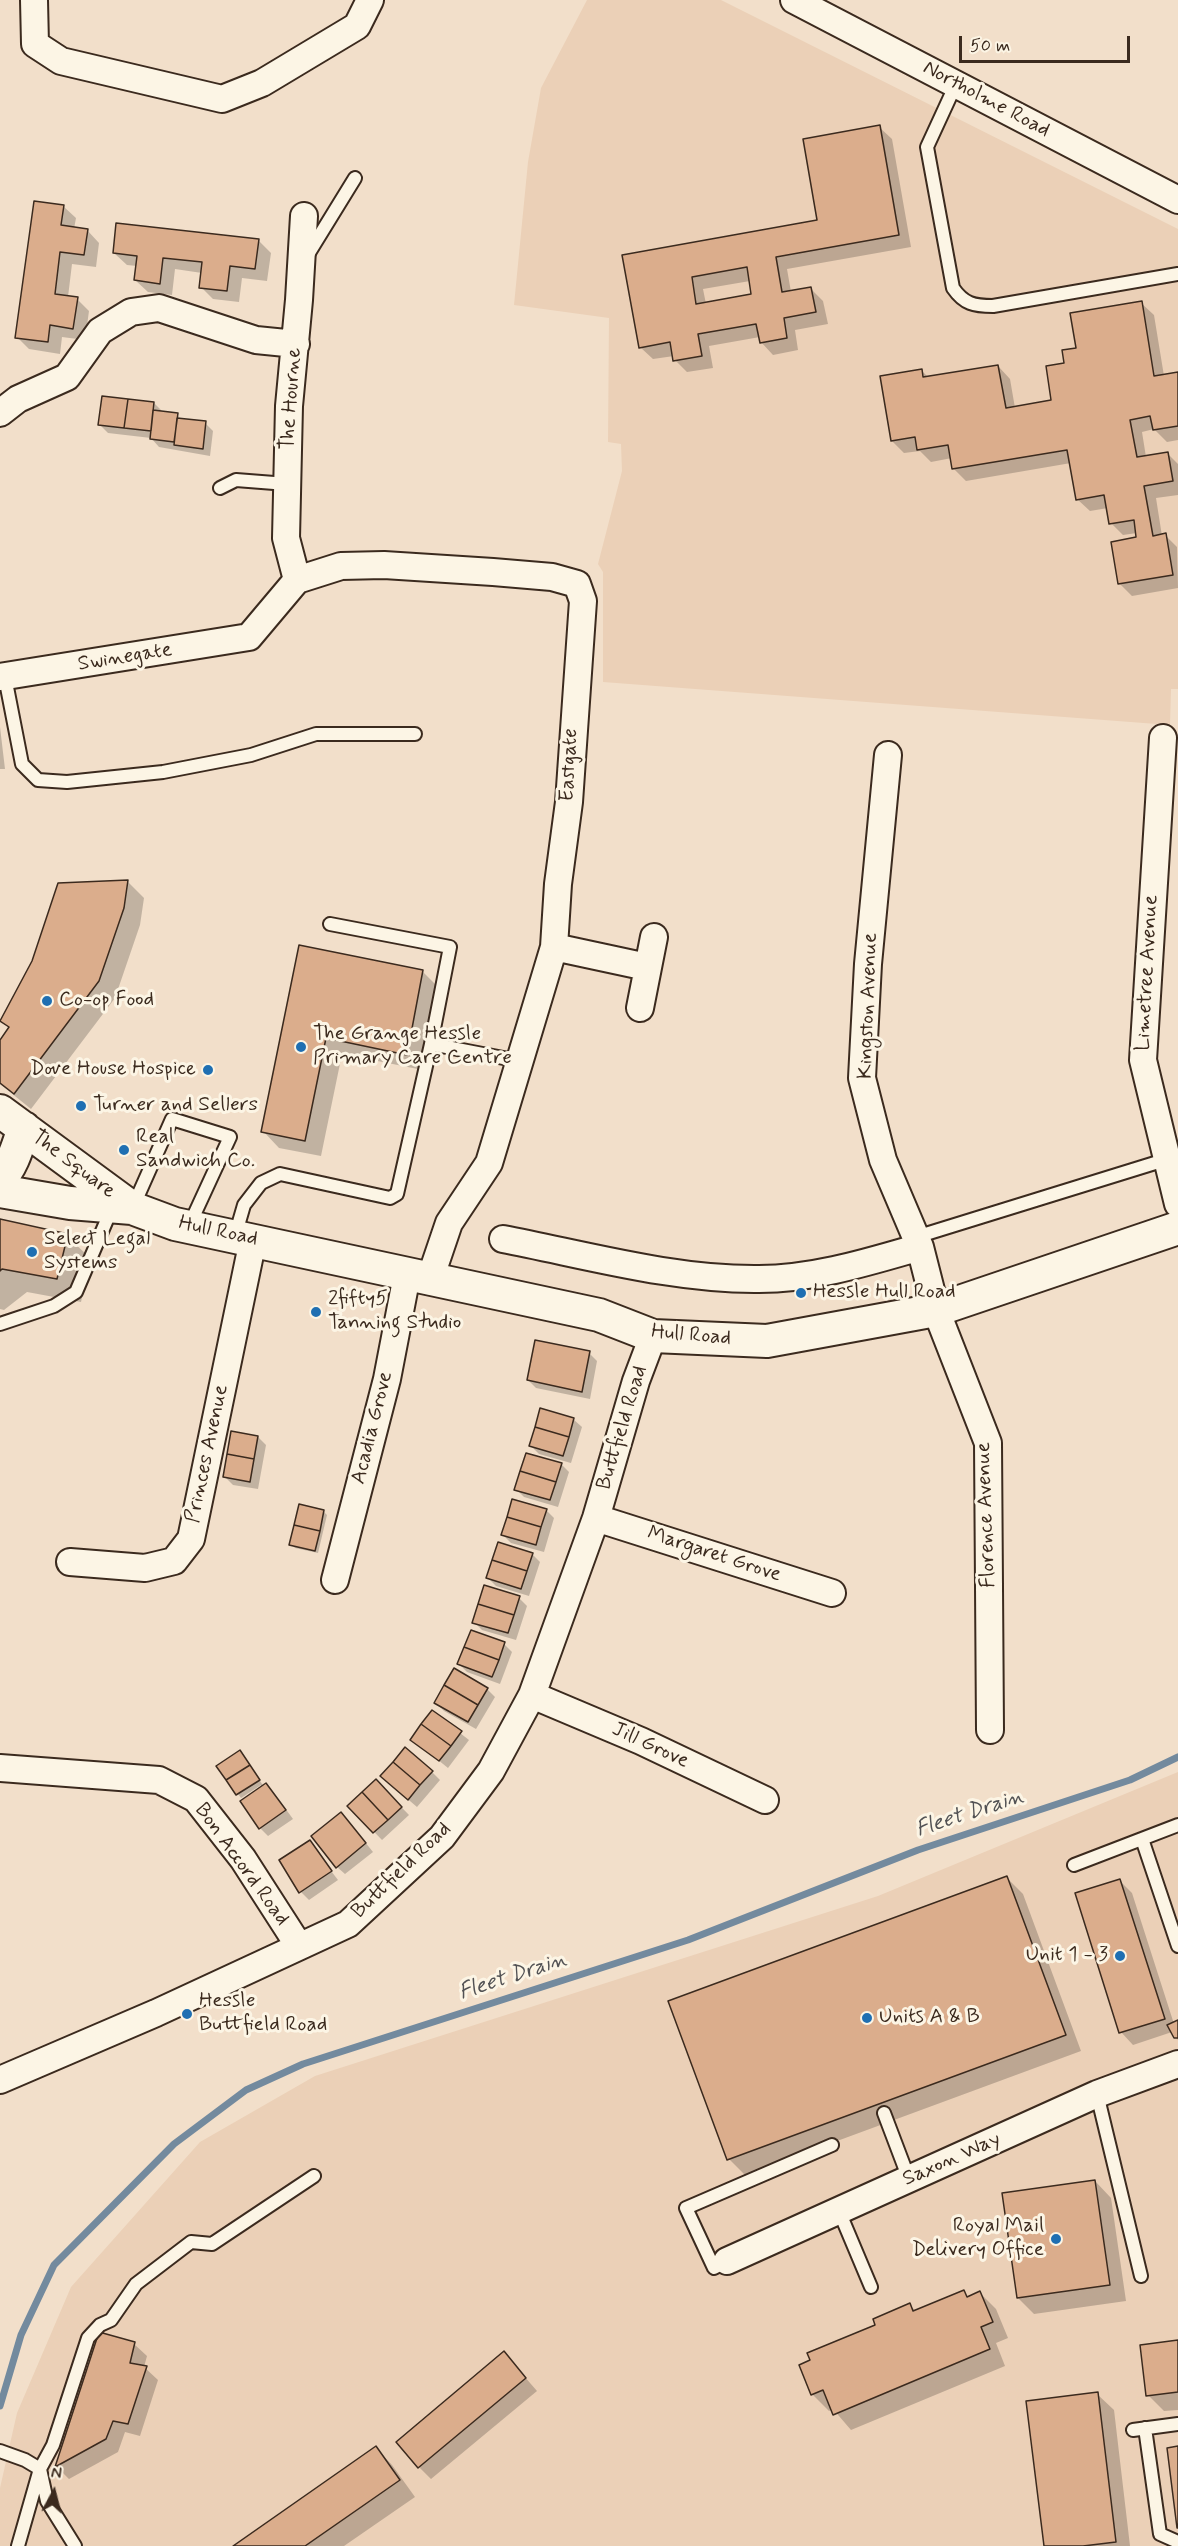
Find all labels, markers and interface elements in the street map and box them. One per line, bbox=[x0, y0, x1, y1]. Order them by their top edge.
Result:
scale bar bbox=[962, 24, 1133, 62]
text: 50 m bbox=[970, 34, 1010, 58]
street label: Northolme Road bbox=[918, 56, 1054, 144]
street label: The Hourne bbox=[276, 347, 308, 451]
street label: Swinegate bbox=[76, 638, 174, 678]
street label: Eastgate bbox=[555, 728, 585, 802]
street label: Limetree Avenue bbox=[1131, 894, 1165, 1052]
street label: Kingston Avenue bbox=[854, 932, 884, 1080]
place label: Co-op Food bbox=[59, 988, 154, 1014]
marker: Co-op Food bbox=[40, 994, 54, 1008]
place label: The Grange Hessle Primary Care Centre bbox=[313, 1022, 512, 1072]
marker: The Grange Hessle Primary Care Centre bbox=[294, 1040, 308, 1054]
place label: Dove House Hospice bbox=[30, 1057, 196, 1083]
marker: Dove House Hospice bbox=[201, 1063, 215, 1077]
place label: Turner and Sellers bbox=[93, 1093, 258, 1119]
marker: Turner and Sellers bbox=[74, 1099, 88, 1113]
street label: The Square bbox=[26, 1125, 120, 1205]
place label: Real Sandwich Co. bbox=[136, 1125, 255, 1175]
marker: Real Sandwich Co. bbox=[117, 1143, 131, 1157]
street label: Hull Road bbox=[176, 1211, 260, 1253]
place label: Select Legal Systems bbox=[44, 1227, 150, 1277]
marker: Select Legal Systems bbox=[25, 1245, 39, 1259]
place label: Hessle Hull Road bbox=[813, 1280, 955, 1306]
marker: Hessle Hull Road bbox=[794, 1286, 808, 1300]
place label: 2fifty5 Tanning Studio bbox=[328, 1287, 461, 1337]
marker: 2fifty5 Tanning Studio bbox=[309, 1305, 323, 1319]
street label: Hull Road bbox=[650, 1320, 732, 1352]
street label: Buttfield Road bbox=[592, 1363, 654, 1493]
street label: Acadia Grove bbox=[347, 1369, 399, 1487]
street label: Princes Avenue bbox=[181, 1383, 235, 1525]
street label: Florence Avenue bbox=[972, 1442, 1002, 1588]
street label: Margaret Grove bbox=[644, 1521, 784, 1589]
street label: Jill Grove bbox=[607, 1717, 693, 1775]
water label: Fleet Drain bbox=[913, 1784, 1027, 1844]
street label: Bon Accord Road bbox=[188, 1799, 294, 1931]
street label: Buttfield Road bbox=[347, 1817, 457, 1925]
place label: Unit 1 - 3 bbox=[1026, 1943, 1108, 1969]
water label: Fleet Drain bbox=[456, 1947, 570, 2007]
marker: Unit 1 - 3 bbox=[1113, 1949, 1127, 1963]
place label: Hessle Buttfield Road bbox=[199, 1989, 327, 2039]
place label: Units A & B bbox=[879, 2005, 980, 2031]
marker: Hessle Buttfield Road bbox=[180, 2007, 194, 2021]
marker: Units A & B bbox=[860, 2011, 874, 2025]
street label: Saxon Way bbox=[899, 2127, 1005, 2193]
place label: Royal Mail Delivery Office bbox=[912, 2214, 1044, 2264]
marker: Royal Mail Delivery Office bbox=[1049, 2232, 1063, 2246]
north arrow bbox=[24, 2462, 84, 2522]
text: N bbox=[50, 2463, 63, 2485]

